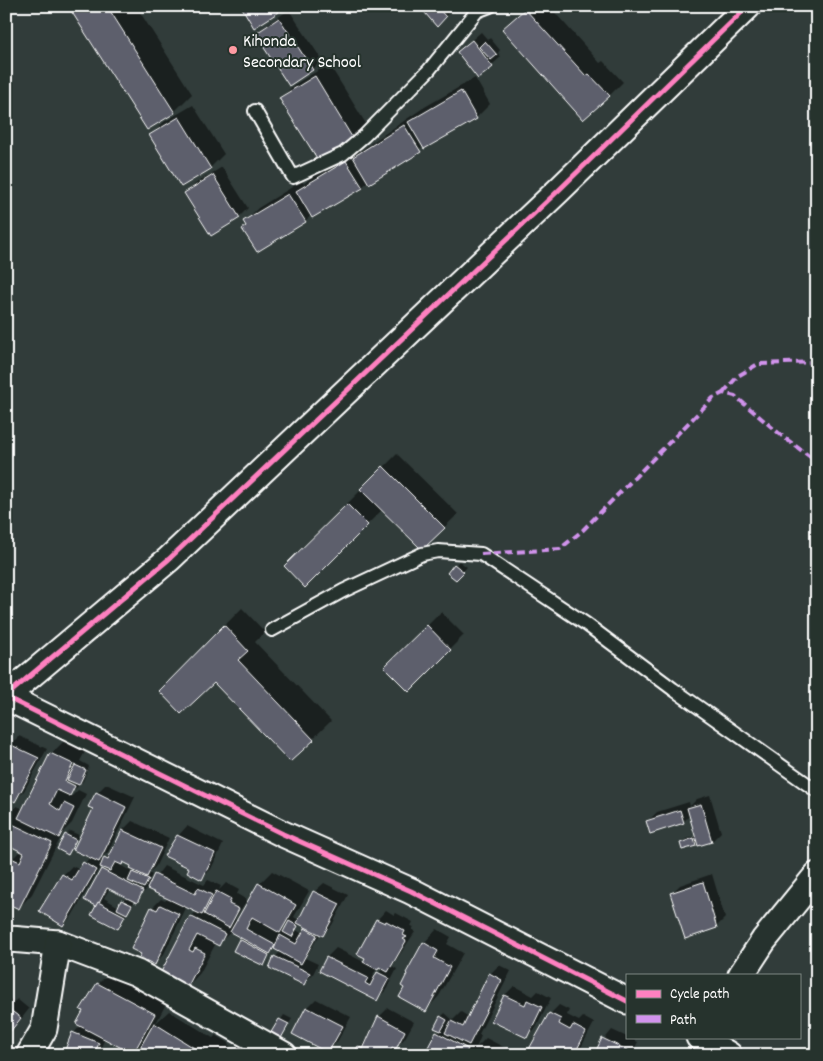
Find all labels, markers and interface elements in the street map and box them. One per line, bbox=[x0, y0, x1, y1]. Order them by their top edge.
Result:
place label: Kihonda Secondary School bbox=[243, 30, 362, 76]
marker: Kihonda Secondary School bbox=[227, 44, 239, 56]
legend bbox=[626, 974, 800, 1038]
text: Cycle path bbox=[670, 984, 730, 1006]
text: Path bbox=[670, 1010, 696, 1032]

